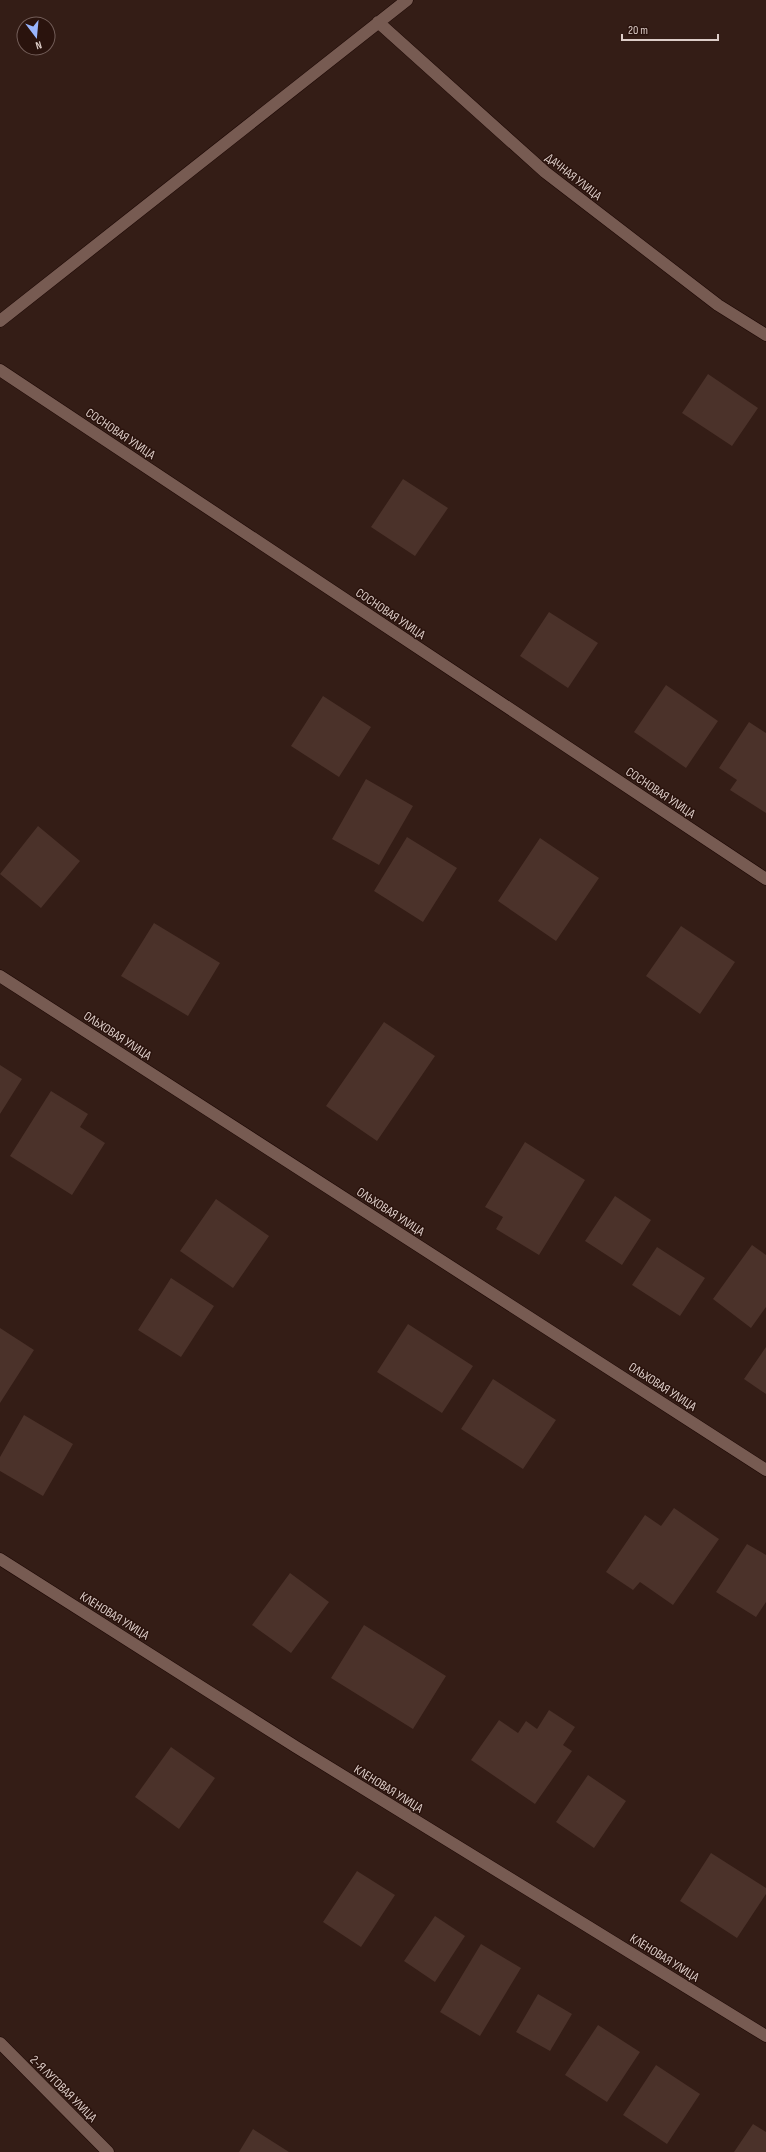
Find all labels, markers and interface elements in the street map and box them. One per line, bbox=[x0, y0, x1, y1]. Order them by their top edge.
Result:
north arrow bbox=[16, 16, 56, 56]
scale bar bbox=[622, 16, 718, 42]
text: 20 m bbox=[628, 23, 648, 38]
text: N bbox=[34, 38, 43, 52]
street label: ДАЧНАЯ УЛИЦА bbox=[542, 150, 605, 204]
street label: СОСНОВАЯ УЛИЦА bbox=[83, 405, 159, 463]
street label: СОСНОВАЯ УЛИЦА bbox=[353, 585, 429, 643]
street label: СОСНОВАЯ УЛИЦА bbox=[623, 764, 699, 822]
street label: ОЛЬХОВАЯ УЛИЦА bbox=[81, 1008, 155, 1064]
street label: ОЛЬХОВАЯ УЛИЦА bbox=[354, 1184, 428, 1240]
street label: ОЛЬХОВАЯ УЛИЦА bbox=[626, 1359, 700, 1415]
street label: КЛЕНОВАЯ УЛИЦА bbox=[77, 1588, 152, 1644]
street label: КЛЕНОВАЯ УЛИЦА bbox=[351, 1761, 426, 1817]
street label: КЛЕНОВАЯ УЛИЦА bbox=[627, 1930, 702, 1986]
street label: 2-Я ЛУГОВАЯ УЛИЦА bbox=[26, 2052, 100, 2126]

